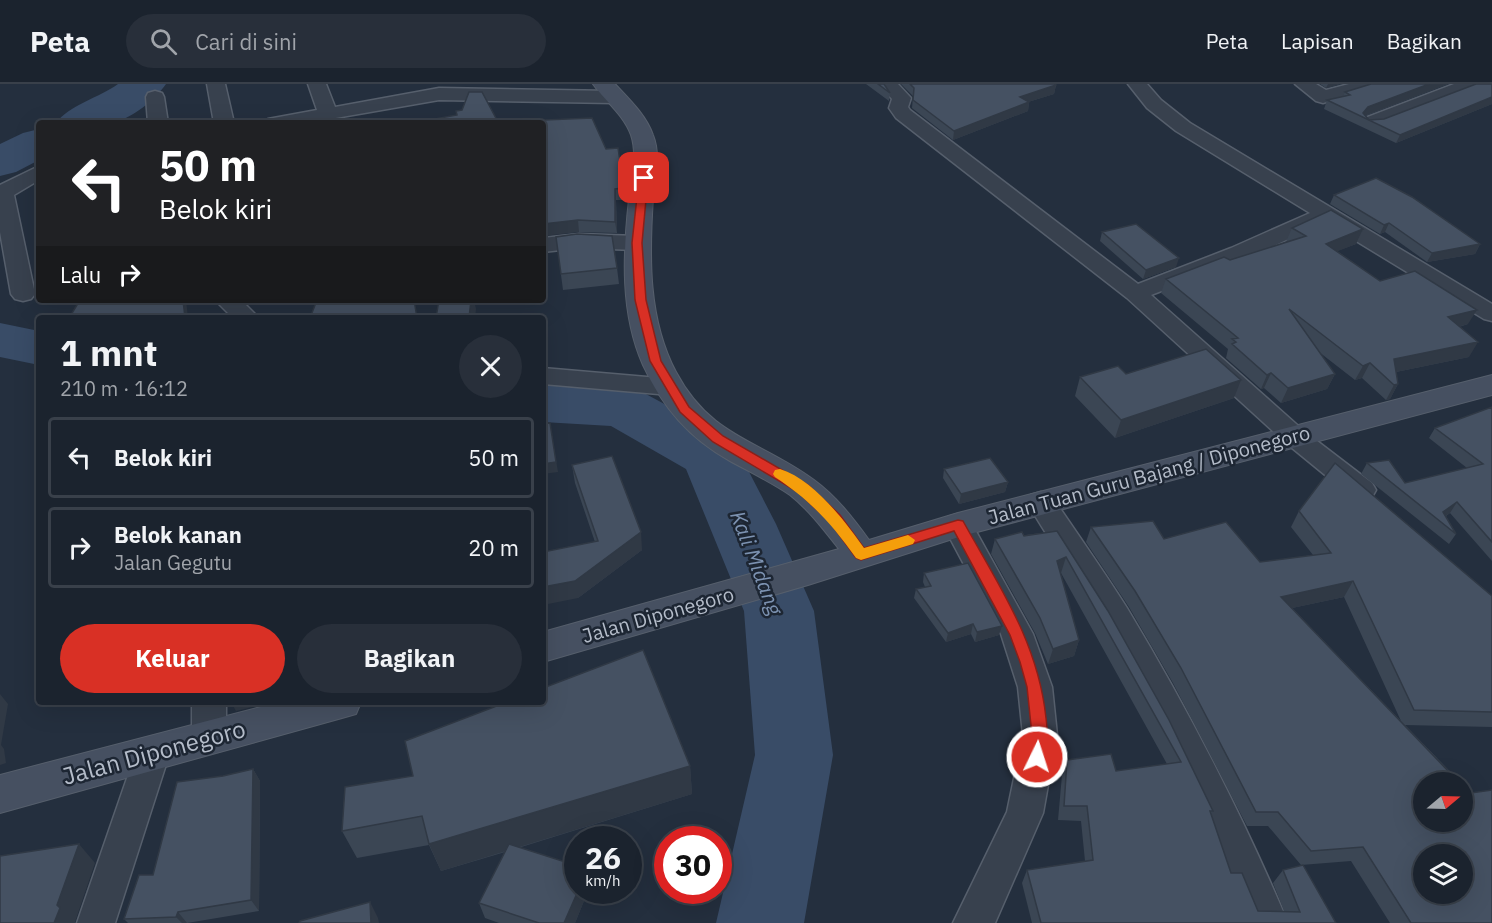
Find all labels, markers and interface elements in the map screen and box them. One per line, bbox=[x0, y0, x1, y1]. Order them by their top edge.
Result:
search box bbox=[126, 14, 546, 68]
text: Peta bbox=[30, 23, 90, 60]
icon: search bbox=[147, 25, 180, 58]
text: Cari di sini bbox=[195, 27, 297, 56]
text: Peta bbox=[1206, 27, 1248, 55]
text: Lapisan bbox=[1281, 27, 1354, 55]
text: Bagikan bbox=[1387, 27, 1462, 55]
text: 50 m bbox=[159, 138, 257, 193]
icon: left bbox=[60, 144, 138, 222]
pin bbox=[618, 152, 669, 203]
icon: arrive bbox=[627, 161, 660, 194]
text: Belok kiri bbox=[159, 191, 272, 226]
icon: right bbox=[113, 258, 146, 291]
text: Lalu bbox=[60, 260, 101, 289]
text: 1 mnt bbox=[60, 329, 158, 376]
button: close bbox=[459, 335, 522, 398]
text: 210 m · 16:12 bbox=[60, 375, 188, 402]
street label: Jalan Tuan Guru Bajang / Diponegoro bbox=[985, 418, 1313, 531]
icon: left bbox=[63, 441, 96, 474]
text: Belok kiri bbox=[114, 443, 212, 472]
text: 50 m bbox=[468, 443, 519, 472]
water label: Kali Midang bbox=[724, 507, 790, 620]
text: Belok kanan bbox=[114, 520, 242, 549]
icon: right bbox=[63, 531, 96, 564]
text: 20 m bbox=[468, 533, 519, 562]
text: Jalan Gegutu bbox=[114, 549, 232, 576]
street label: Jalan Diponegoro bbox=[579, 580, 737, 649]
button: Keluar bbox=[60, 624, 285, 693]
button: Bagikan bbox=[297, 624, 522, 693]
street label: Jalan Diponegoro bbox=[59, 712, 249, 792]
position arrow bbox=[1005, 725, 1069, 789]
north arrow bbox=[1413, 772, 1473, 832]
map controls bbox=[1413, 772, 1473, 904]
speed limit sign: 30 bbox=[654, 826, 732, 904]
text: 26 bbox=[585, 838, 621, 877]
button: layers bbox=[1413, 844, 1473, 904]
text: km/h bbox=[585, 871, 621, 890]

